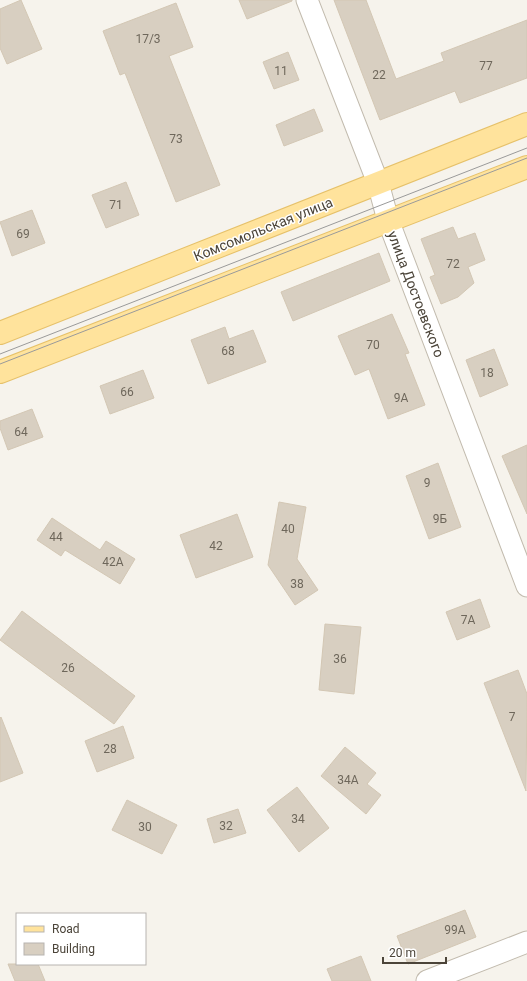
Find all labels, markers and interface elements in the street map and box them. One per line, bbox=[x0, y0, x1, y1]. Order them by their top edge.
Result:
house number: 17/3 bbox=[135, 32, 161, 46]
house number: 77 bbox=[479, 59, 493, 73]
house number: 11 bbox=[274, 64, 288, 78]
house number: 22 bbox=[372, 68, 386, 82]
house number: 73 bbox=[169, 132, 183, 146]
street label: Комсомольская улица bbox=[191, 194, 335, 264]
house number: 71 bbox=[109, 198, 123, 212]
house number: 69 bbox=[16, 227, 30, 241]
street label: улица Достоевского bbox=[385, 229, 447, 359]
house number: 72 bbox=[446, 257, 460, 271]
house number: 70 bbox=[366, 338, 380, 352]
house number: 68 bbox=[221, 344, 235, 358]
house number: 18 bbox=[480, 366, 494, 380]
house number: 66 bbox=[120, 385, 134, 399]
house number: 9А bbox=[394, 391, 408, 405]
house number: 64 bbox=[14, 425, 28, 439]
house number: 9 bbox=[424, 476, 430, 490]
house number: 9Б bbox=[433, 512, 448, 526]
house number: 40 bbox=[281, 522, 295, 536]
house number: 44 bbox=[49, 530, 63, 544]
house number: 42 bbox=[209, 539, 223, 553]
house number: 42А bbox=[102, 555, 124, 569]
house number: 38 bbox=[290, 577, 304, 591]
house number: 7А bbox=[461, 613, 475, 627]
house number: 36 bbox=[333, 652, 347, 666]
house number: 26 bbox=[61, 661, 75, 675]
house number: 7 bbox=[509, 710, 516, 724]
house number: 28 bbox=[103, 742, 117, 756]
house number: 34А bbox=[337, 773, 359, 787]
house number: 34 bbox=[291, 812, 305, 826]
house number: 32 bbox=[219, 819, 233, 833]
house number: 30 bbox=[138, 820, 152, 834]
legend bbox=[16, 913, 146, 965]
text: Road bbox=[52, 922, 80, 936]
house number: 99А bbox=[444, 923, 466, 937]
scale bar bbox=[383, 939, 446, 965]
text: Building bbox=[52, 942, 95, 956]
text: 20 m bbox=[389, 946, 416, 960]

